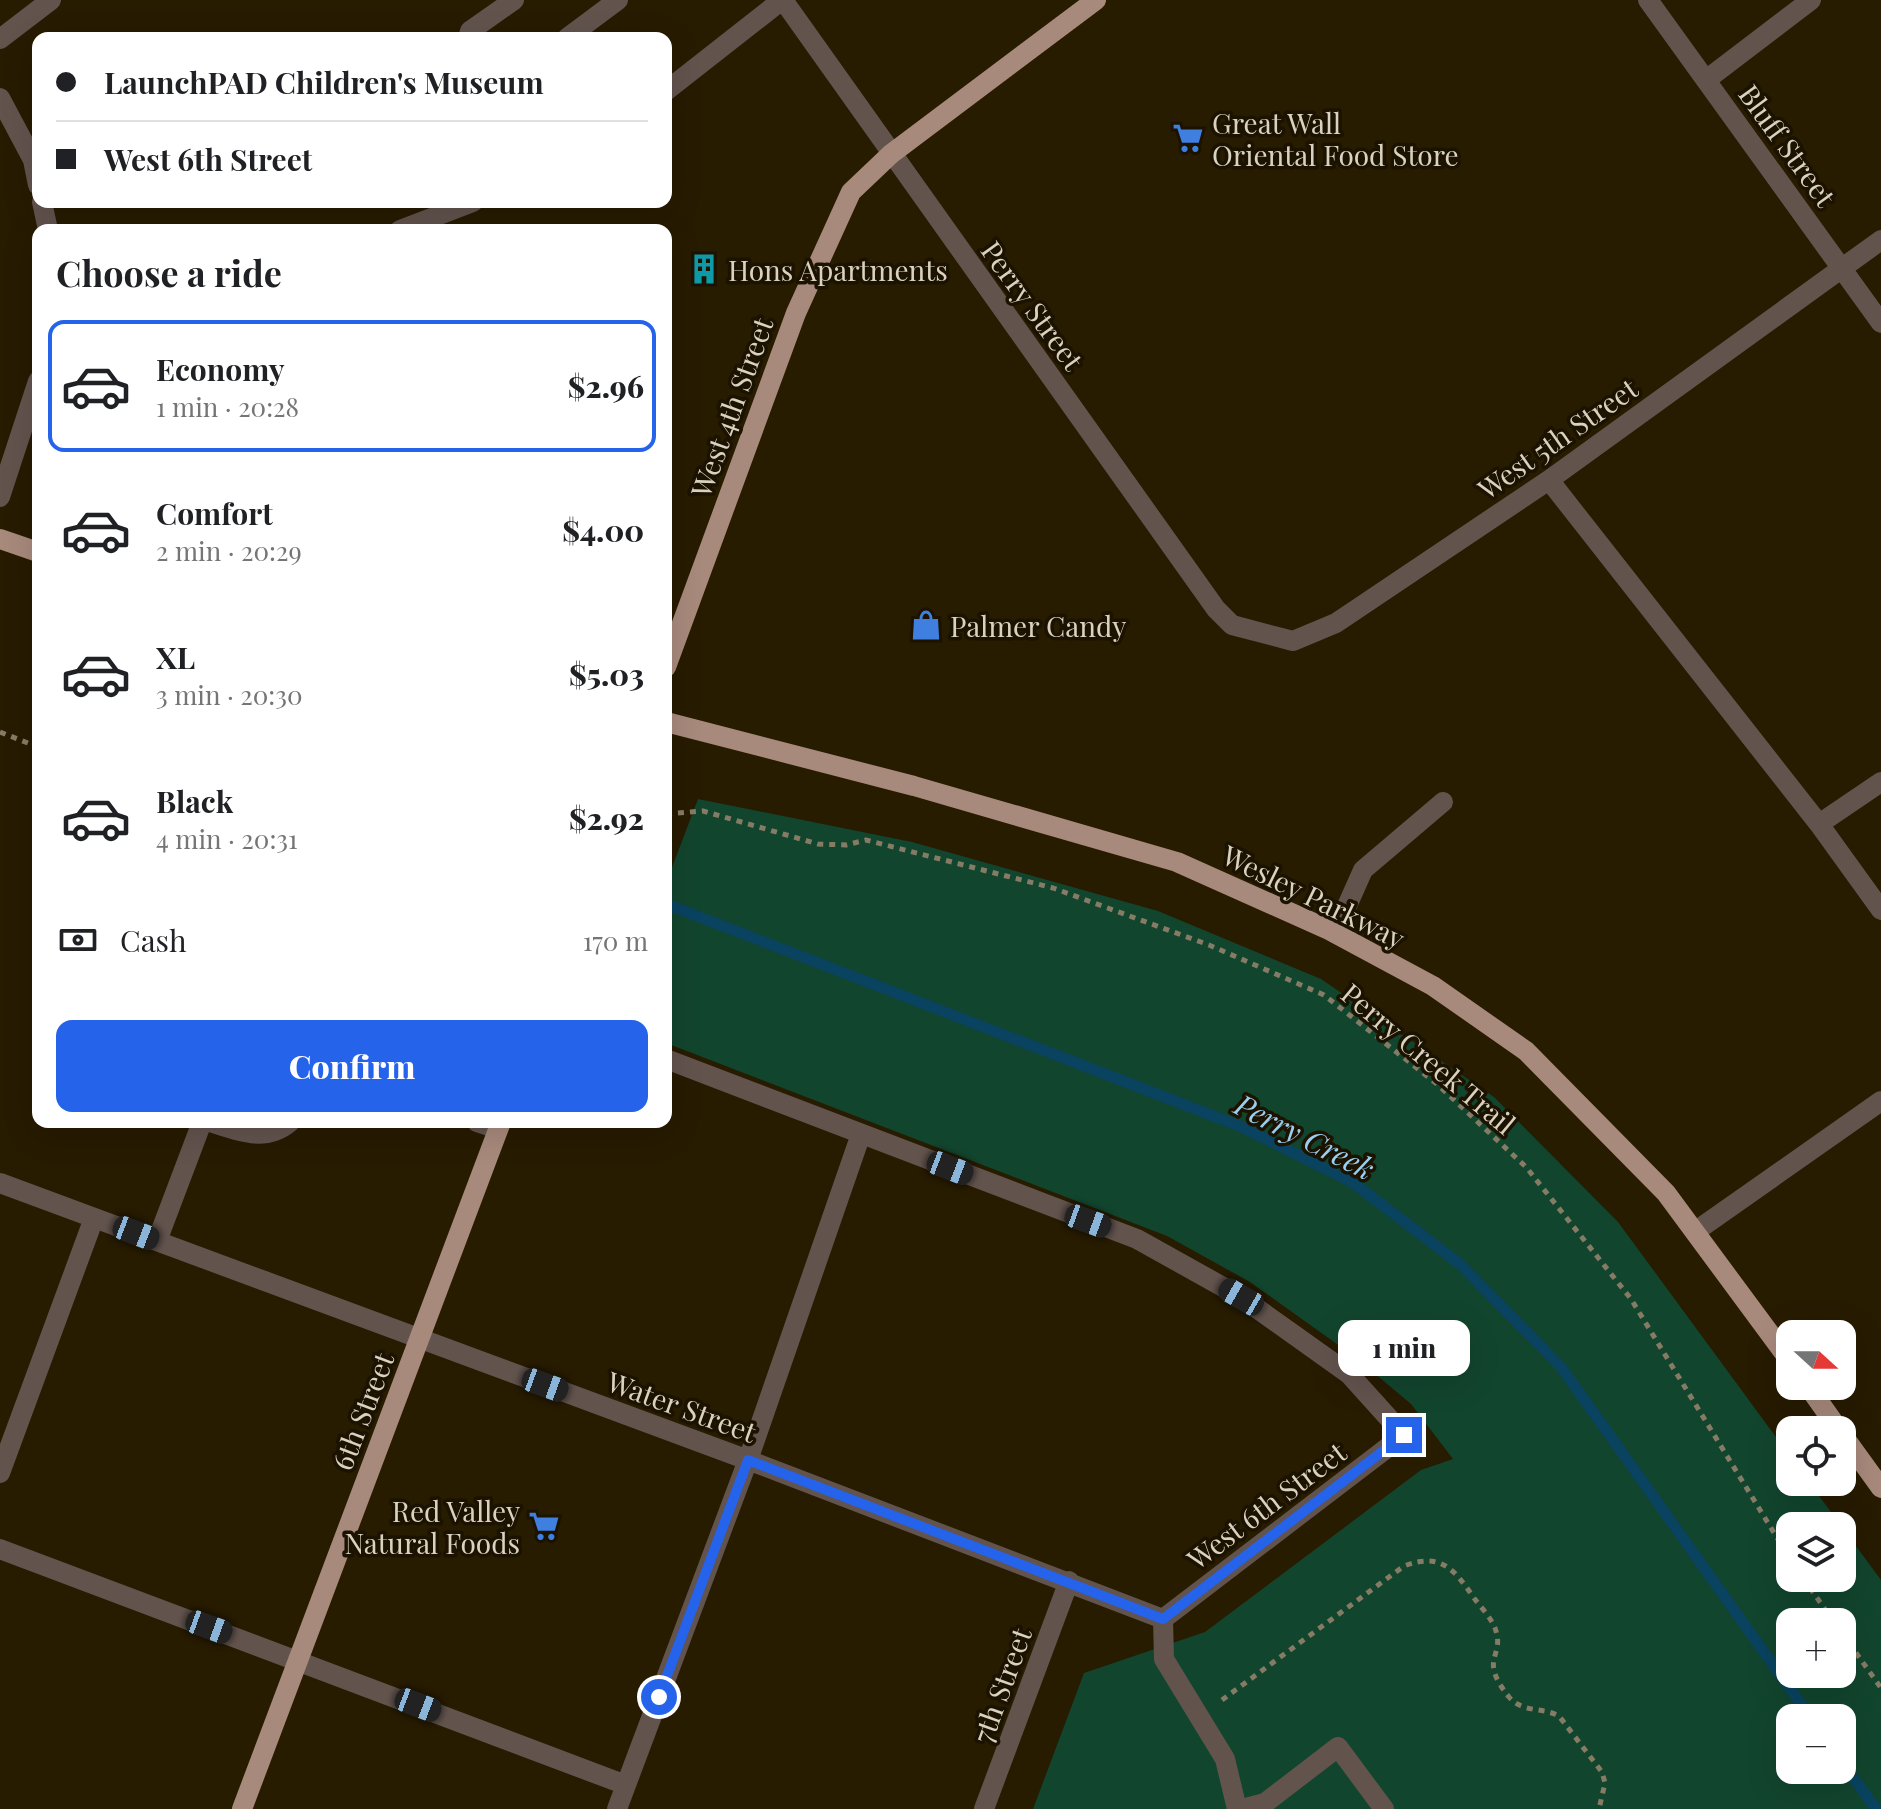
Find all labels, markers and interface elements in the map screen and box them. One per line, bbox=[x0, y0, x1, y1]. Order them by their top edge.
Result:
text: LaunchPAD Children's Museum bbox=[104, 62, 544, 102]
street label: Bluff Street bbox=[1731, 77, 1845, 214]
place label: Great Wall Oriental Food Store bbox=[1212, 104, 1459, 173]
supermarket icon: Great Wall Oriental Food Store bbox=[1171, 121, 1205, 155]
text: West 6th Street bbox=[104, 139, 312, 179]
street label: Perry Street bbox=[974, 233, 1093, 378]
text: Choose a ride bbox=[56, 248, 282, 296]
place label: Hons Apartments bbox=[728, 251, 948, 288]
building icon: Hons Apartments bbox=[687, 252, 721, 286]
street label: West 4th Street bbox=[681, 311, 781, 503]
text: Economy bbox=[156, 349, 285, 389]
icon: car bbox=[60, 350, 132, 422]
text: $2.96 bbox=[568, 366, 644, 406]
street label: West 5th Street bbox=[1469, 369, 1645, 507]
text: 1 min · 20:28 bbox=[156, 389, 299, 424]
text: Comfort bbox=[156, 493, 273, 533]
icon: car bbox=[60, 494, 132, 566]
text: $4.00 bbox=[562, 510, 644, 550]
text: 2 min · 20:29 bbox=[156, 533, 302, 568]
place label: Palmer Candy bbox=[950, 607, 1126, 644]
shop icon: Palmer Candy bbox=[909, 608, 943, 642]
text: XL bbox=[156, 637, 195, 677]
icon: car bbox=[60, 638, 132, 710]
text: $5.03 bbox=[569, 654, 644, 694]
text: 3 min · 20:30 bbox=[156, 677, 303, 712]
text: Black bbox=[156, 781, 233, 821]
icon: car bbox=[60, 782, 132, 854]
text: $2.92 bbox=[569, 798, 644, 838]
text: 4 min · 20:31 bbox=[156, 821, 298, 856]
street label: Wesley Parkway bbox=[1216, 835, 1411, 956]
icon: cash bbox=[56, 918, 100, 962]
text: Cash bbox=[120, 920, 187, 960]
text: 170 m bbox=[583, 923, 648, 958]
street label: Perry Creek Trail bbox=[1334, 974, 1524, 1142]
button: Confirm bbox=[56, 1020, 648, 1112]
water label: Perry Creek bbox=[1228, 1083, 1381, 1188]
car bbox=[923, 1148, 977, 1188]
car bbox=[1061, 1202, 1115, 1240]
car bbox=[109, 1213, 163, 1253]
car bbox=[1214, 1275, 1268, 1319]
callout: 1 min bbox=[1338, 1319, 1470, 1375]
north arrow bbox=[1776, 1320, 1856, 1400]
map controls bbox=[1776, 1320, 1856, 1784]
text: 1 min bbox=[1372, 1330, 1436, 1365]
street label: 6th Street bbox=[323, 1346, 402, 1475]
street label: Water Street bbox=[601, 1362, 763, 1450]
car bbox=[518, 1366, 572, 1404]
button: locate bbox=[1776, 1416, 1856, 1496]
route end bbox=[1386, 1417, 1422, 1453]
street label: West 6th Street bbox=[1178, 1433, 1354, 1577]
place label: Red Valley Natural Foods bbox=[345, 1492, 520, 1561]
supermarket icon: Red Valley Natural Foods bbox=[527, 1509, 561, 1543]
button: layers bbox=[1776, 1512, 1856, 1592]
car bbox=[182, 1608, 236, 1646]
button: + bbox=[1776, 1608, 1856, 1688]
street label: 7th Street bbox=[963, 1621, 1039, 1748]
route start bbox=[641, 1679, 677, 1715]
car bbox=[391, 1685, 445, 1725]
button: − bbox=[1776, 1704, 1856, 1784]

